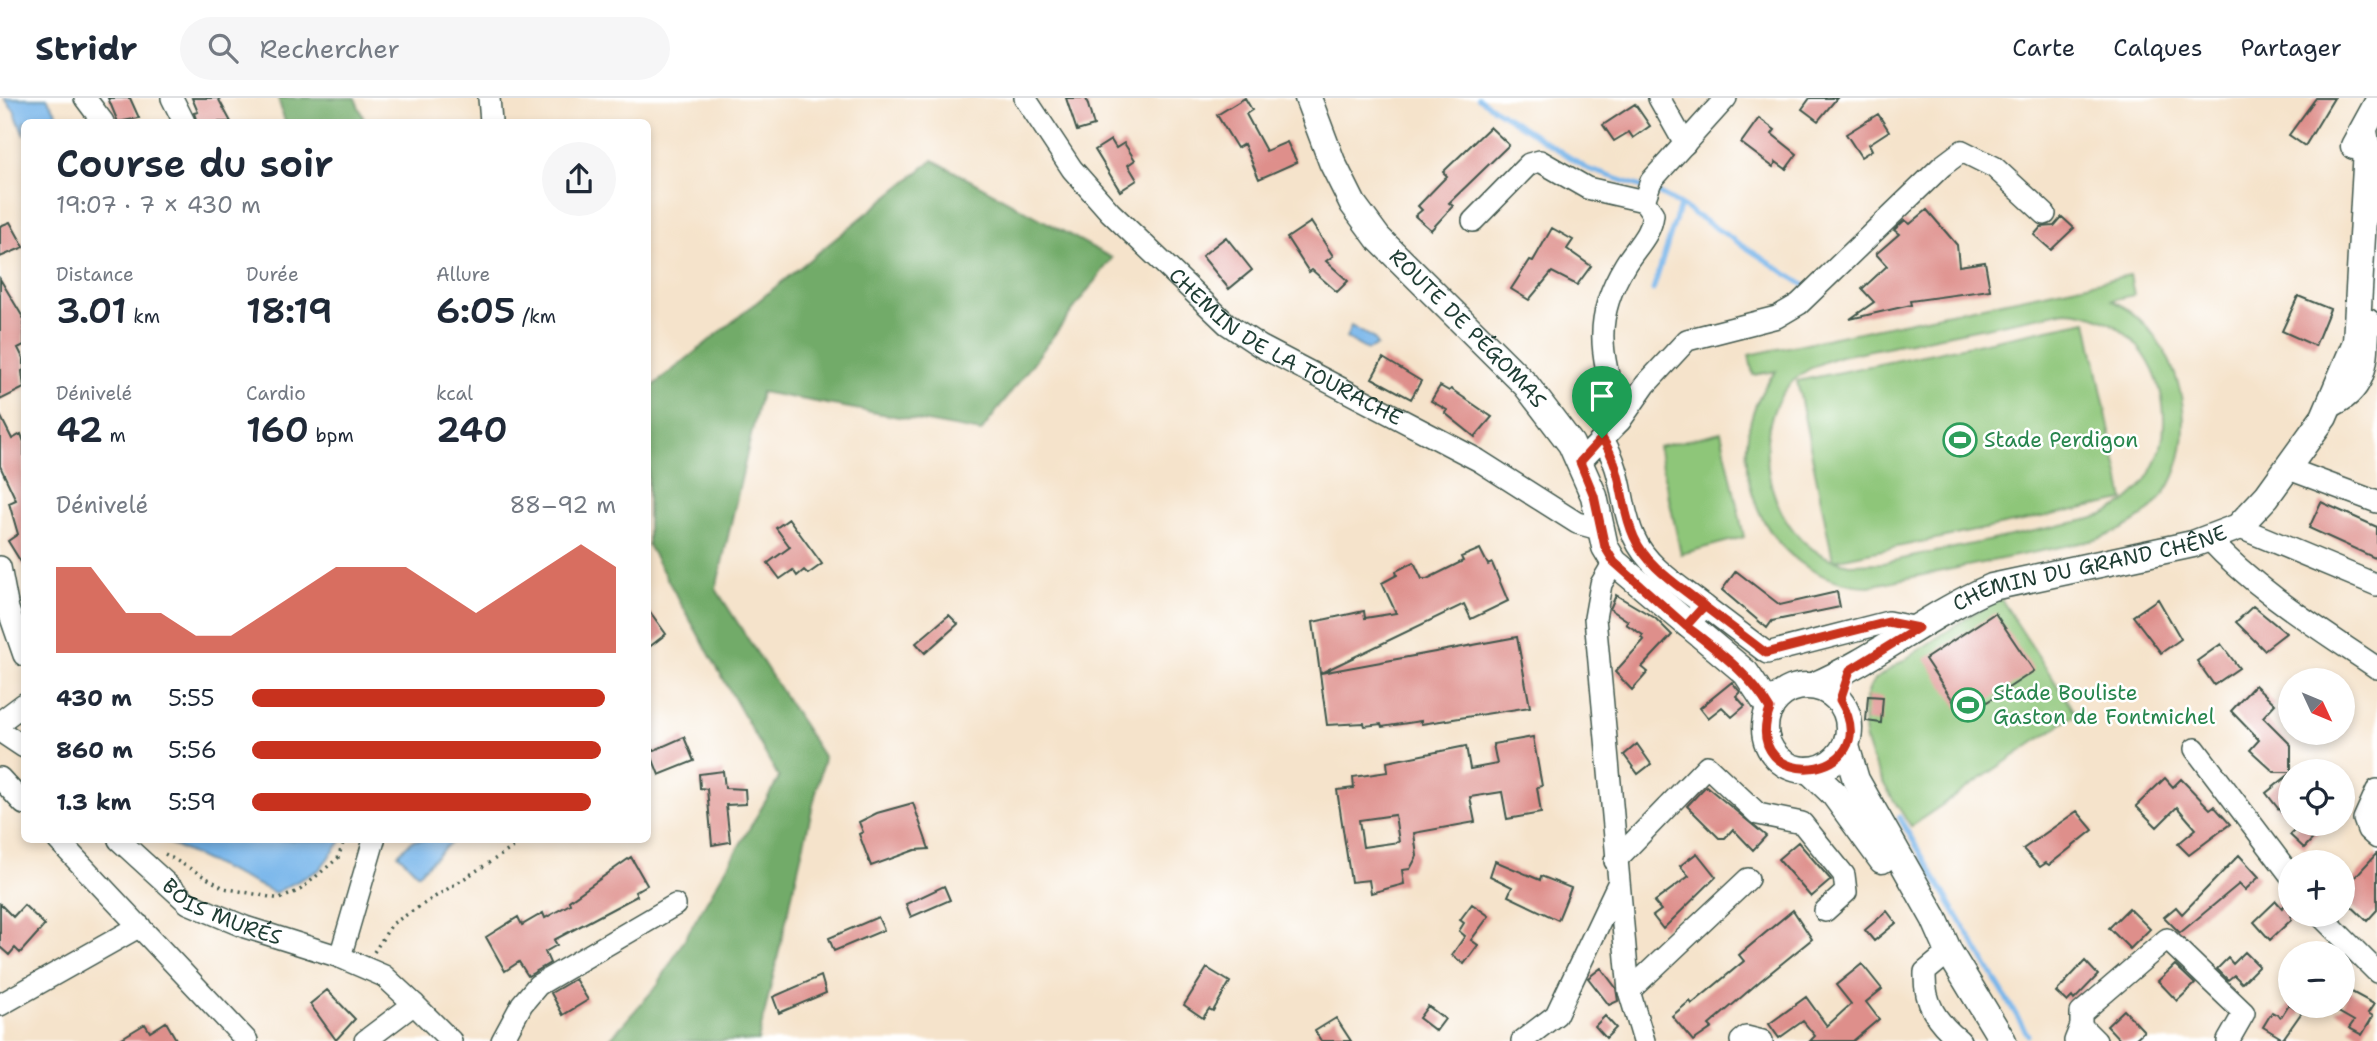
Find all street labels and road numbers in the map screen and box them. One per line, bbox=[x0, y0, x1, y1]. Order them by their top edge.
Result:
street label: ROUTE DE PÉGOMAS bbox=[1383, 243, 1552, 414]
street label: CHEMIN DE LA TOURACHE bbox=[1163, 262, 1407, 432]
street label: CHEMIN DU GRAND CHÊNE bbox=[1948, 518, 2231, 618]
street label: BOIS MURÉS bbox=[156, 872, 285, 952]

